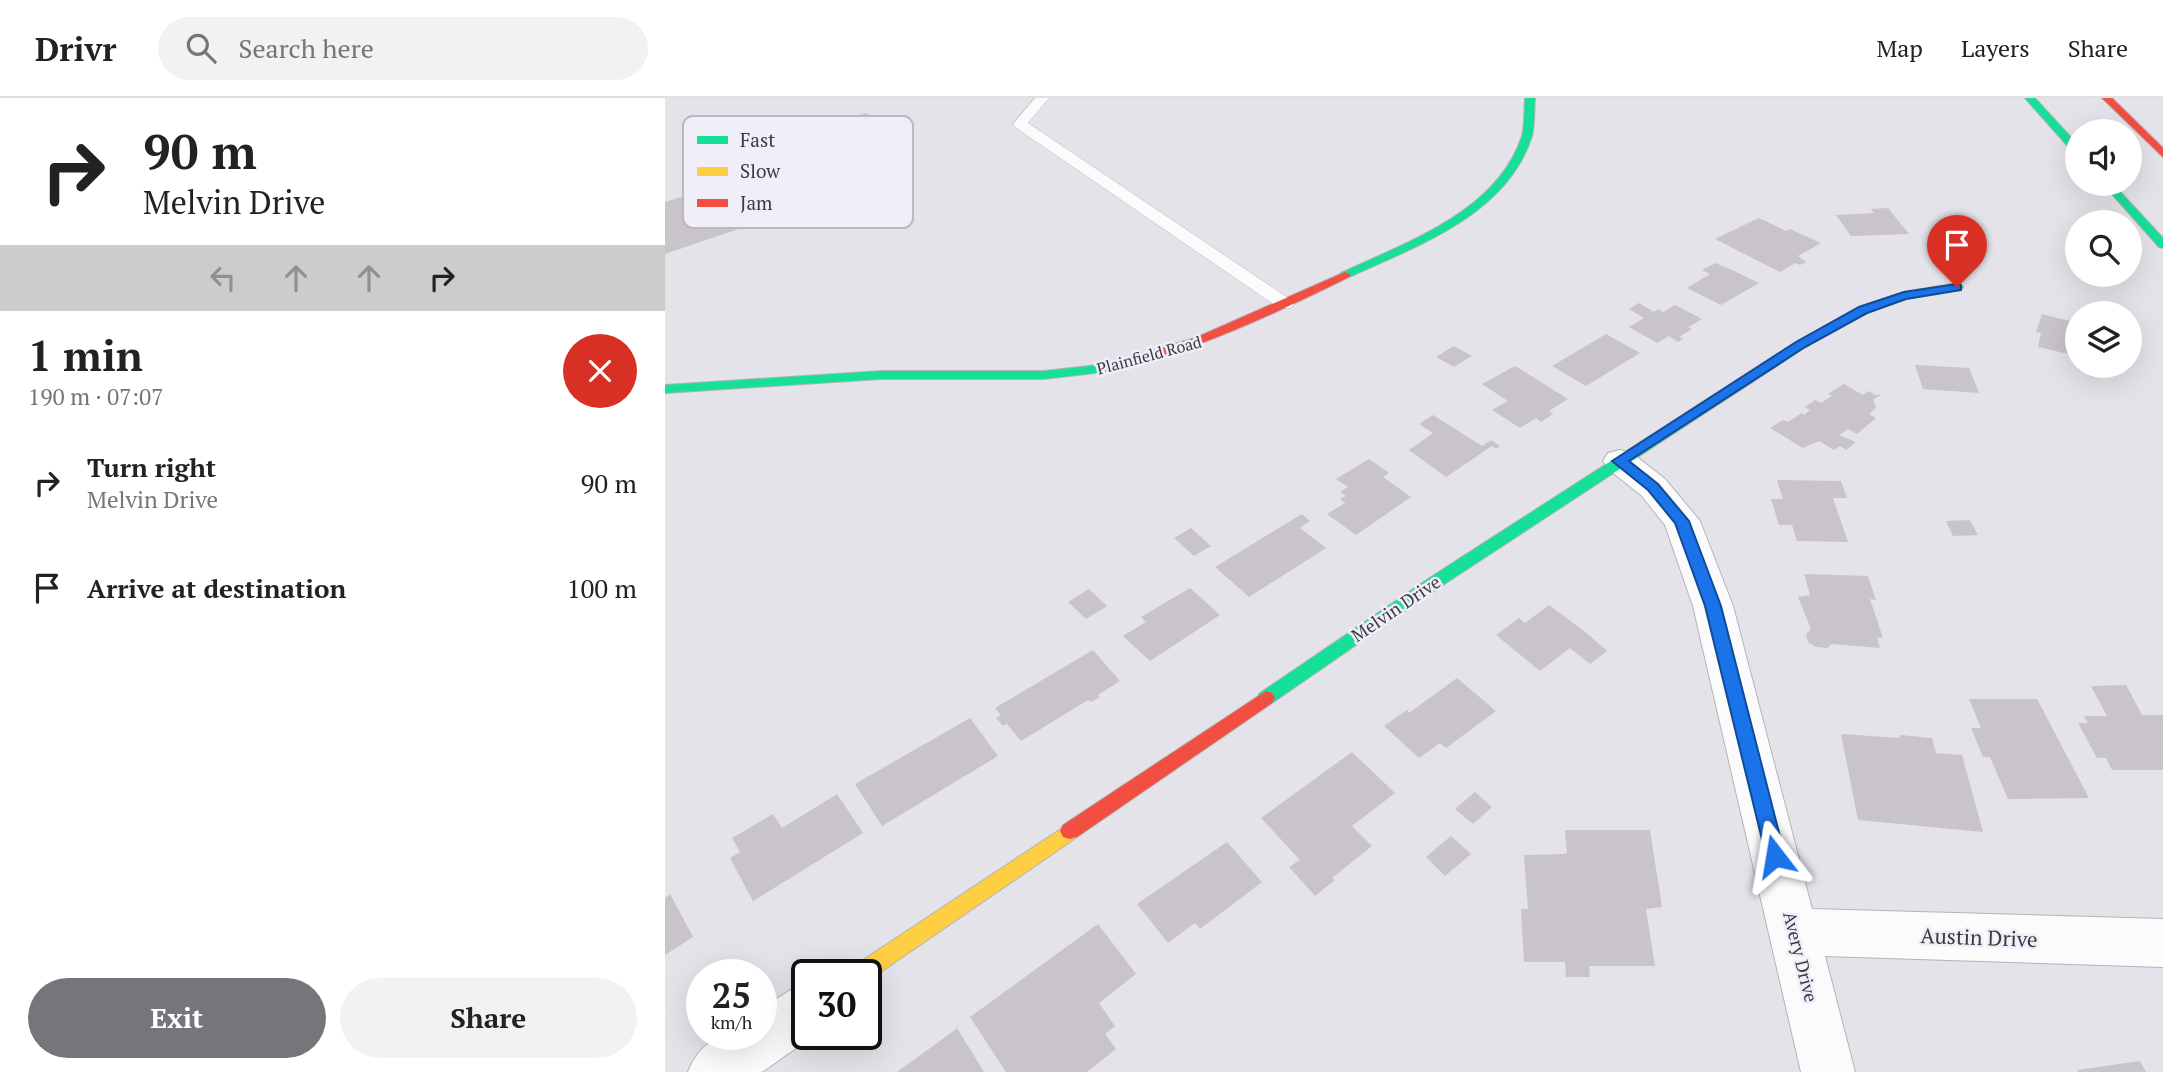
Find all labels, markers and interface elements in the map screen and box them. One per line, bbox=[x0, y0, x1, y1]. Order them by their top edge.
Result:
search box bbox=[158, 17, 648, 80]
text: Drivr bbox=[35, 27, 116, 70]
icon: search bbox=[182, 29, 220, 67]
text: Search here bbox=[238, 31, 374, 65]
text: Map bbox=[1876, 32, 1923, 64]
text: Layers bbox=[1961, 32, 2030, 64]
text: Share bbox=[2068, 32, 2128, 64]
legend bbox=[683, 116, 913, 228]
text: 90 m bbox=[143, 118, 257, 183]
map controls bbox=[2065, 119, 2142, 378]
button: sound bbox=[2065, 119, 2142, 196]
icon: right bbox=[28, 126, 119, 217]
text: Fast bbox=[740, 127, 775, 152]
text: Slow bbox=[740, 158, 781, 183]
text: Melvin Drive bbox=[143, 181, 325, 223]
text: Jam bbox=[740, 190, 773, 215]
button: search bbox=[2065, 210, 2142, 287]
pin bbox=[1927, 215, 1987, 287]
icon: arrive bbox=[1938, 226, 1976, 264]
icon: left bbox=[204, 259, 242, 297]
icon: ahead bbox=[277, 259, 315, 297]
icon: ahead bbox=[350, 259, 388, 297]
icon: right bbox=[423, 259, 461, 297]
button: layers bbox=[2065, 301, 2142, 378]
text: 1 min bbox=[28, 327, 143, 383]
street label: Plainfield Road bbox=[1094, 330, 1204, 380]
button: close bbox=[563, 334, 637, 408]
text: 190 m · 07:07 bbox=[28, 381, 163, 412]
text: Turn right bbox=[87, 450, 216, 484]
icon: right bbox=[28, 464, 66, 502]
text: 90 m bbox=[581, 466, 637, 500]
text: Melvin Drive bbox=[87, 484, 218, 515]
icon: arrive bbox=[28, 569, 66, 607]
street label: Melvin Drive bbox=[1346, 570, 1445, 647]
text: Arrive at destination bbox=[87, 571, 346, 605]
text: 100 m bbox=[567, 571, 637, 605]
position arrow bbox=[1738, 819, 1812, 893]
street label: Avery Drive bbox=[1778, 909, 1824, 1005]
street label: Austin Drive bbox=[1920, 921, 2038, 953]
speed limit sign: 30 bbox=[791, 959, 882, 1050]
text: 25 bbox=[712, 972, 751, 1018]
button: Exit bbox=[28, 978, 326, 1058]
button: Share bbox=[340, 978, 637, 1058]
text: km/h bbox=[711, 1010, 752, 1034]

